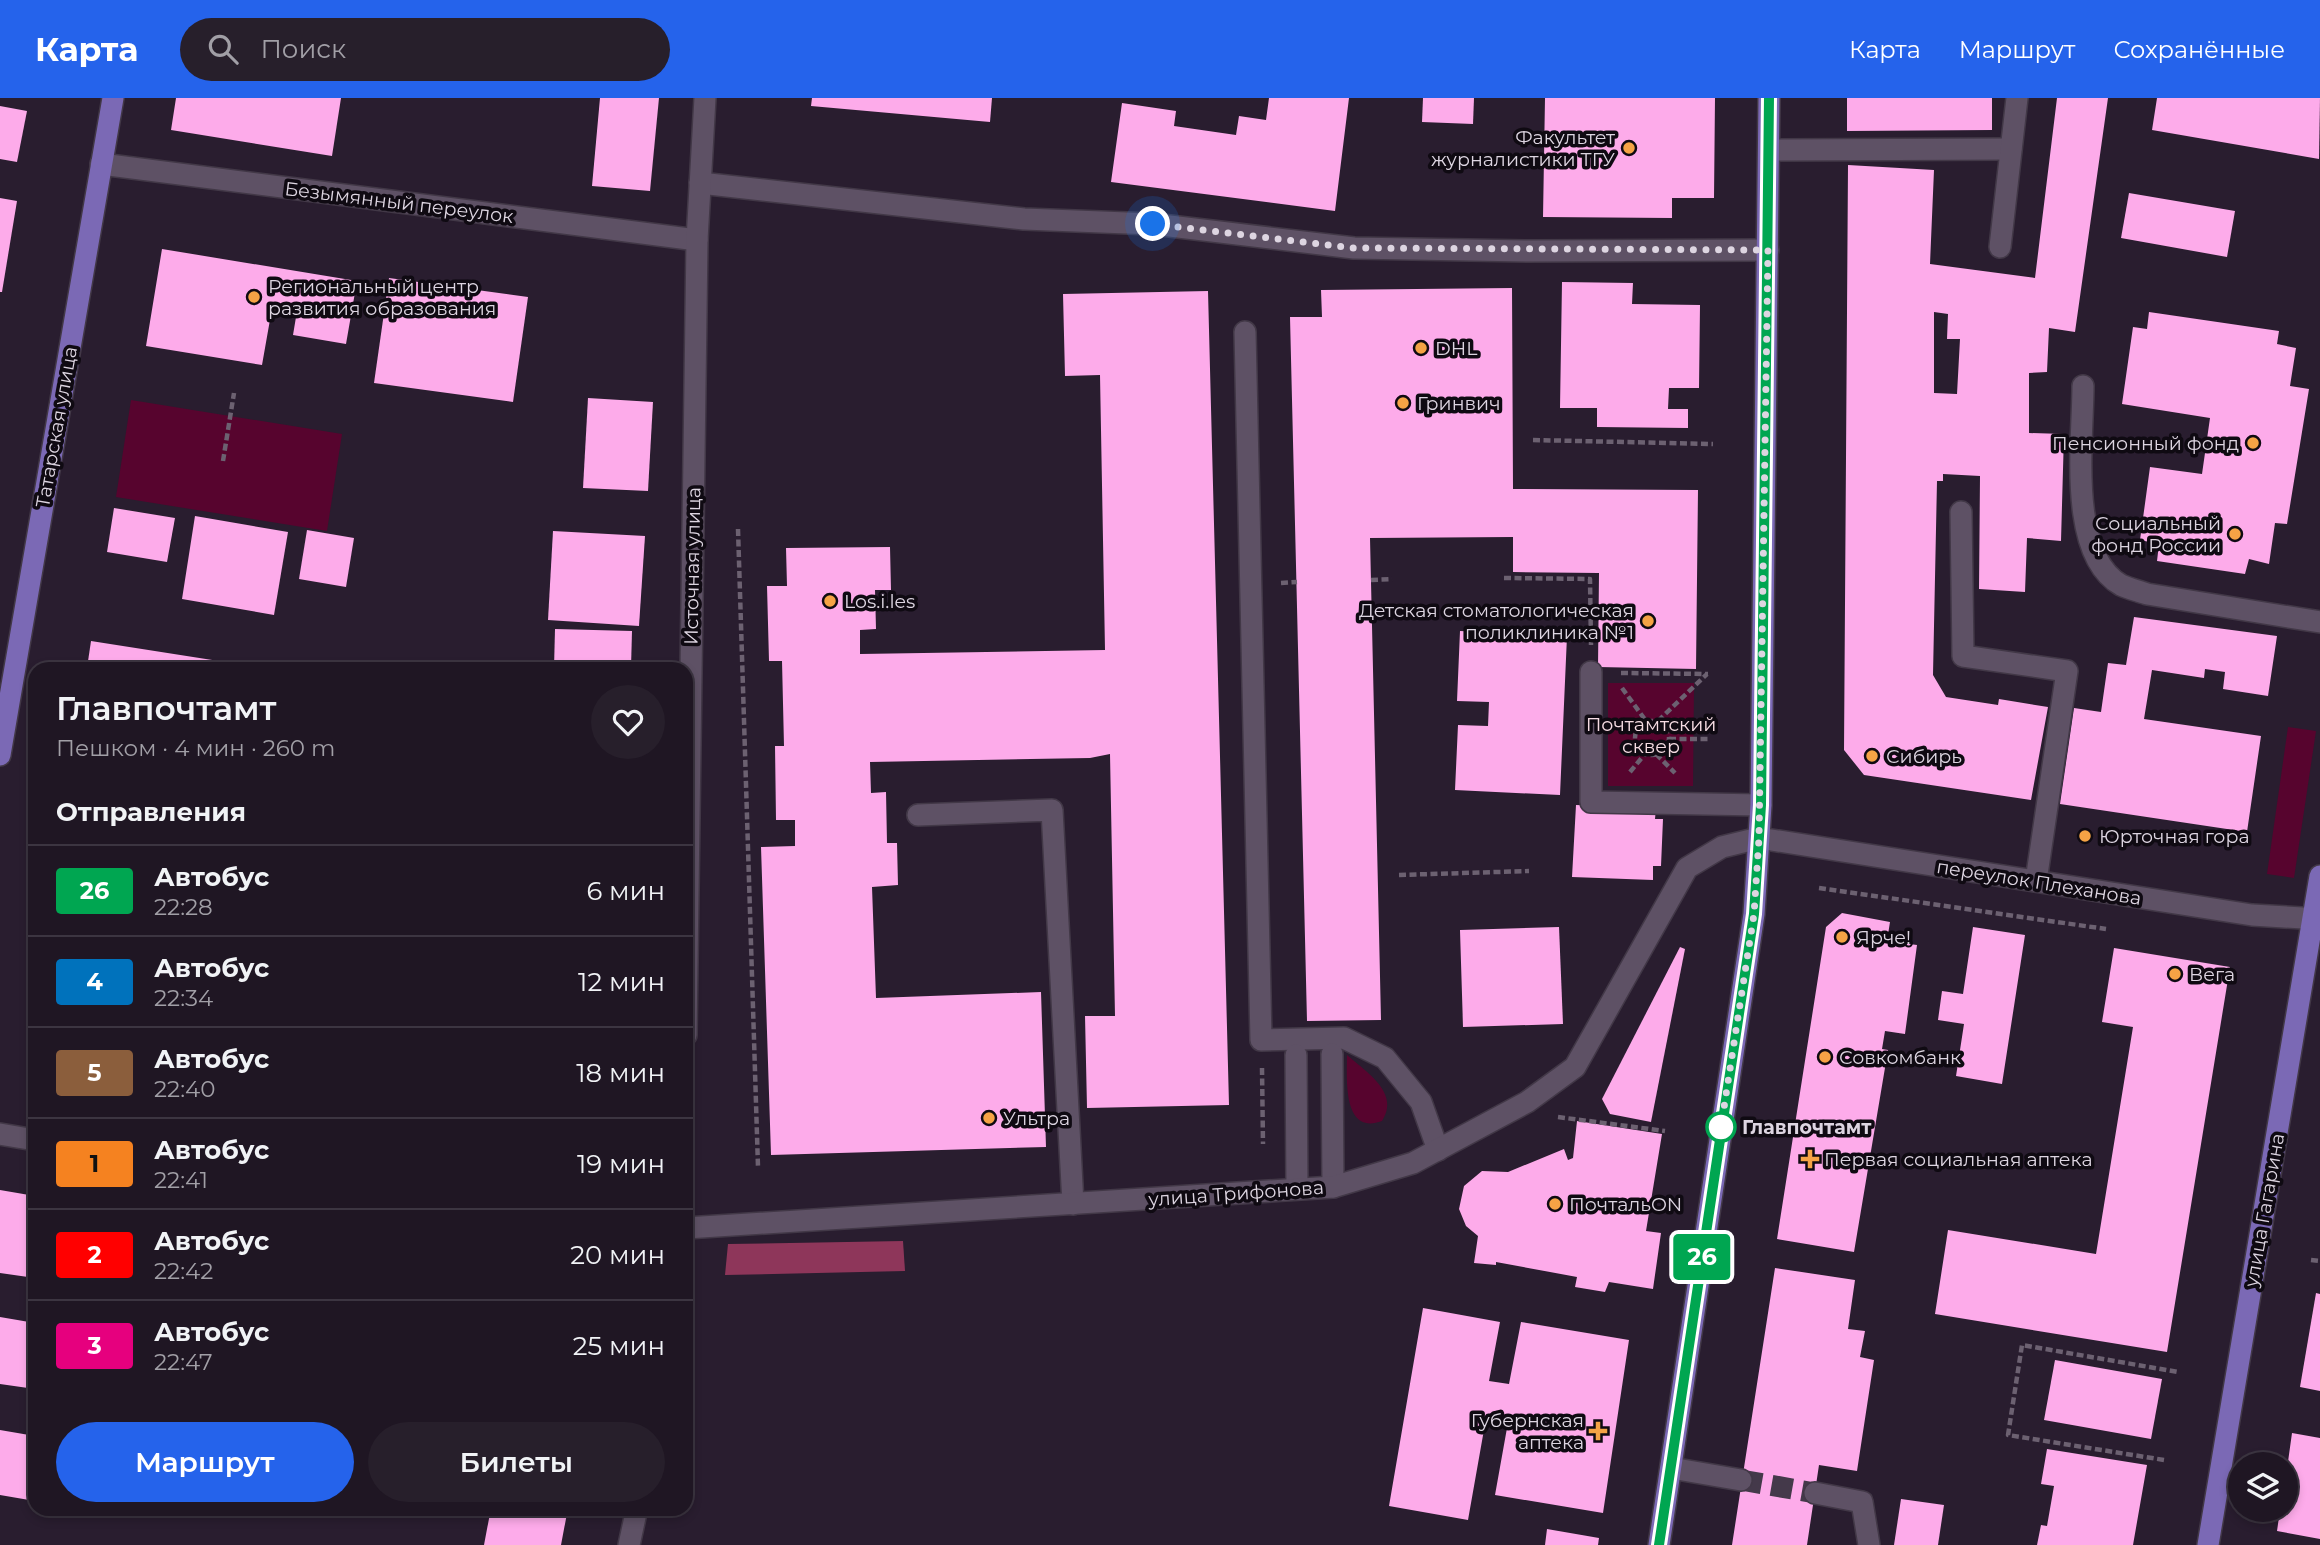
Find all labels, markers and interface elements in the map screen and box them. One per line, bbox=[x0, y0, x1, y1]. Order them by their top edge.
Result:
search box bbox=[180, 18, 670, 81]
text: Карта bbox=[35, 29, 138, 69]
icon: search bbox=[204, 30, 242, 68]
text: Поиск bbox=[260, 33, 346, 65]
text: Карта bbox=[1849, 35, 1921, 64]
text: Маршрут bbox=[1959, 35, 2075, 64]
text: Сохранённые bbox=[2113, 35, 2285, 64]
place label: Факультет журналистики ТГУ bbox=[1431, 126, 1615, 171]
marker: Факультет журналистики ТГУ bbox=[1621, 140, 1637, 156]
street label: Безымянный переулок bbox=[283, 177, 515, 228]
your location bbox=[1135, 206, 1170, 241]
place label: Региональный центр развития образования bbox=[268, 275, 496, 320]
marker: Региональный центр развития образования bbox=[246, 289, 262, 305]
place label: DHL bbox=[1435, 337, 1478, 360]
marker: DHL bbox=[1413, 340, 1429, 356]
street label: Татарская улица bbox=[31, 345, 82, 509]
place label: Гринвич bbox=[1417, 392, 1501, 415]
marker: Гринвич bbox=[1395, 395, 1411, 411]
place label: Пенсионный фонд bbox=[2052, 432, 2239, 455]
marker: Пенсионный фонд bbox=[2245, 435, 2261, 451]
street label: Источная улица bbox=[680, 487, 705, 645]
place label: Социальный фонд России bbox=[2091, 512, 2221, 557]
marker: Социальный фонд России bbox=[2227, 526, 2243, 542]
place label: Los.i.les bbox=[844, 590, 915, 613]
marker: Los.i.les bbox=[822, 593, 838, 609]
place label: Детская стоматологическая поликлиника №1 bbox=[1359, 599, 1634, 644]
marker: Детская стоматологическая поликлиника №1 bbox=[1640, 613, 1656, 629]
button: heart bbox=[591, 685, 665, 759]
text: Главпочтамт bbox=[56, 688, 277, 728]
park label: Почтамтский сквер bbox=[1586, 713, 1716, 758]
text: Пешком · 4 мин · 260 m bbox=[56, 734, 335, 762]
place label: Сибирь bbox=[1886, 745, 1962, 768]
marker: Сибирь bbox=[1864, 748, 1880, 764]
text: Отправления bbox=[56, 796, 246, 828]
place label: Юрточная гора bbox=[2099, 825, 2250, 848]
marker: Юрточная гора bbox=[2077, 828, 2093, 844]
street label: переулок Плеханова bbox=[1935, 855, 2143, 910]
text: Автобус bbox=[154, 861, 269, 893]
text: 6 мин bbox=[586, 875, 665, 907]
text: 26 bbox=[80, 876, 109, 905]
text: 22:28 bbox=[154, 893, 213, 921]
place label: Ярче! bbox=[1856, 926, 1911, 949]
marker: Ярче! bbox=[1834, 929, 1850, 945]
text: Автобус bbox=[154, 952, 269, 984]
place label: Вега bbox=[2189, 963, 2235, 986]
text: 12 мин bbox=[578, 966, 665, 998]
marker: Вега bbox=[2167, 966, 2183, 982]
text: 4 bbox=[86, 967, 103, 996]
text: 22:34 bbox=[154, 984, 213, 1012]
text: Автобус bbox=[154, 1043, 269, 1075]
place label: Совкомбанк bbox=[1839, 1046, 1961, 1069]
marker: Совкомбанк bbox=[1817, 1049, 1833, 1065]
text: 18 мин bbox=[576, 1057, 665, 1089]
text: 5 bbox=[87, 1058, 102, 1087]
text: 22:40 bbox=[154, 1075, 215, 1103]
place label: Ультра bbox=[1003, 1107, 1070, 1130]
marker: Ультра bbox=[981, 1110, 997, 1126]
marker: Главпочтамт bbox=[1706, 1112, 1736, 1142]
place label: Главпочтамт bbox=[1742, 1116, 1872, 1139]
street label: улица Гагарина bbox=[2239, 1131, 2289, 1290]
text: Автобус bbox=[154, 1134, 269, 1166]
text: 19 мин bbox=[577, 1148, 665, 1180]
place label: Первая социальная аптека bbox=[1824, 1148, 2093, 1171]
text: 1 bbox=[90, 1149, 99, 1178]
marker: Первая социальная аптека bbox=[1802, 1151, 1818, 1167]
text: 22:41 bbox=[154, 1166, 208, 1194]
street label: улица Трифонова bbox=[1147, 1176, 1325, 1211]
place label: ПочтальON bbox=[1569, 1193, 1682, 1216]
marker: ПочтальON bbox=[1547, 1196, 1563, 1212]
text: Автобус bbox=[154, 1225, 269, 1257]
line badge: 26 bbox=[1670, 1234, 1734, 1280]
text: 20 мин bbox=[570, 1239, 665, 1271]
text: 2 bbox=[87, 1240, 102, 1269]
text: 26 bbox=[1687, 1242, 1717, 1271]
text: 22:42 bbox=[154, 1257, 213, 1285]
text: Автобус bbox=[154, 1316, 269, 1348]
text: 25 мин bbox=[573, 1330, 665, 1362]
text: 3 bbox=[87, 1331, 102, 1360]
text: 22:47 bbox=[154, 1348, 213, 1376]
place label: Губернская аптека bbox=[1471, 1409, 1584, 1454]
button: Маршрут bbox=[56, 1422, 354, 1502]
button: Билеты bbox=[368, 1422, 665, 1502]
marker: Губернская аптека bbox=[1590, 1423, 1606, 1439]
map controls bbox=[2228, 1452, 2298, 1522]
button: layers bbox=[2228, 1452, 2298, 1522]

